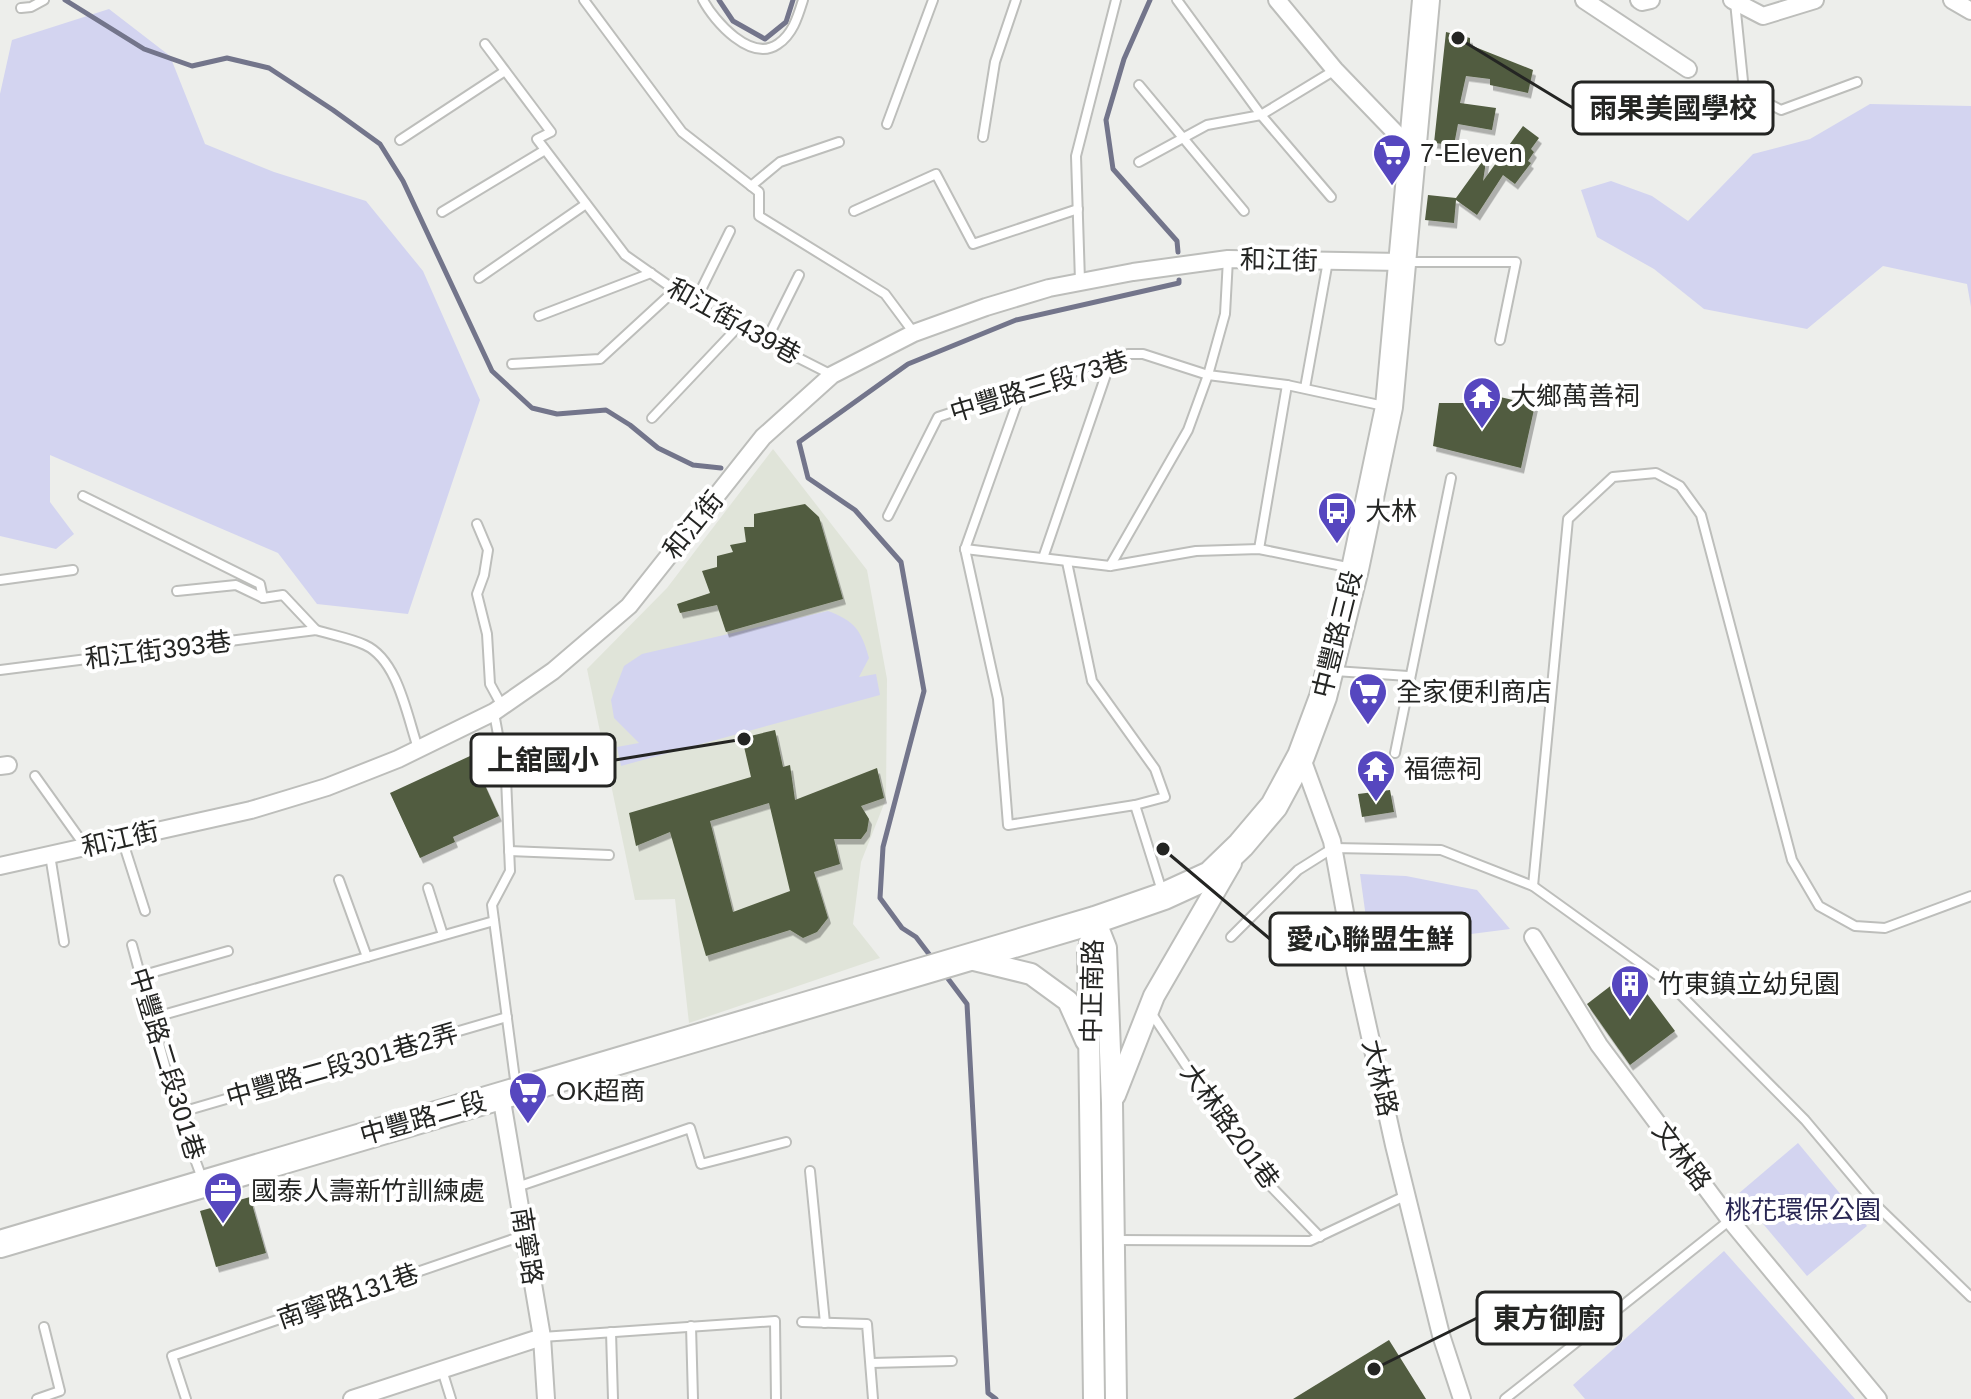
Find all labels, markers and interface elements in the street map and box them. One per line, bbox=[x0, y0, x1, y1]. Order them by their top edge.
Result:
callout: 雨果美國學校 bbox=[1573, 82, 1773, 134]
text: 雨果美國學校 bbox=[1589, 93, 1757, 124]
supermarket icon: 7-Eleven bbox=[1371, 132, 1413, 187]
place label: 7-Eleven bbox=[1420, 138, 1523, 168]
street label: 和江街 bbox=[1240, 244, 1318, 276]
street label: 和江街439巷 bbox=[662, 272, 806, 370]
street label: 中豐路三段73巷 bbox=[946, 345, 1132, 427]
temple icon: 大鄉萬善祠 bbox=[1461, 375, 1503, 430]
place label: 大鄉萬善祠 bbox=[1510, 381, 1640, 411]
street label: 和江街 bbox=[657, 485, 729, 565]
bus stop icon: 大林 bbox=[1316, 490, 1358, 545]
place label: 大林 bbox=[1365, 496, 1417, 526]
street label: 中豐路三段 bbox=[1307, 567, 1367, 701]
street label: 和江街393巷 bbox=[83, 626, 233, 674]
supermarket icon: 全家便利商店 bbox=[1347, 671, 1389, 726]
place label: 全家便利商店 bbox=[1396, 677, 1552, 707]
callout: 上舘國小 bbox=[471, 734, 615, 786]
text: 上舘國小 bbox=[487, 745, 599, 776]
temple icon: 福德祠 bbox=[1355, 748, 1397, 803]
place label: 福德祠 bbox=[1404, 754, 1482, 784]
street label: 和江街 bbox=[79, 816, 161, 862]
callout: 愛心聯盟生鮮 bbox=[1270, 913, 1470, 965]
text: 愛心聯盟生鮮 bbox=[1286, 924, 1454, 955]
street label: 中正南路 bbox=[1076, 939, 1108, 1043]
building icon: 竹東鎮立幼兒園 bbox=[1609, 963, 1651, 1018]
street label: 中豐路二段301巷 bbox=[124, 964, 210, 1164]
place label: 竹東鎮立幼兒園 bbox=[1658, 969, 1840, 999]
street label: 中豐路二段301巷2弄 bbox=[223, 1018, 461, 1112]
street label: 大林路 bbox=[1357, 1037, 1403, 1119]
street label: 大林路201巷 bbox=[1175, 1058, 1285, 1194]
supermarket icon: OK超商 bbox=[507, 1070, 549, 1125]
place label: OK超商 bbox=[556, 1076, 646, 1106]
street label: 中豐路二段 bbox=[356, 1086, 490, 1150]
street label: 文林路 bbox=[1647, 1116, 1717, 1196]
office icon: 國泰人壽新竹訓練處 bbox=[202, 1170, 244, 1225]
place label: 國泰人壽新竹訓練處 bbox=[251, 1176, 485, 1206]
park label: 桃花環保公園 bbox=[1725, 1195, 1881, 1225]
street label: 南寧路 bbox=[506, 1205, 548, 1287]
street label: 南寧路131巷 bbox=[273, 1258, 423, 1334]
callout: 東方御廚 bbox=[1477, 1292, 1621, 1344]
text: 東方御廚 bbox=[1493, 1303, 1605, 1334]

